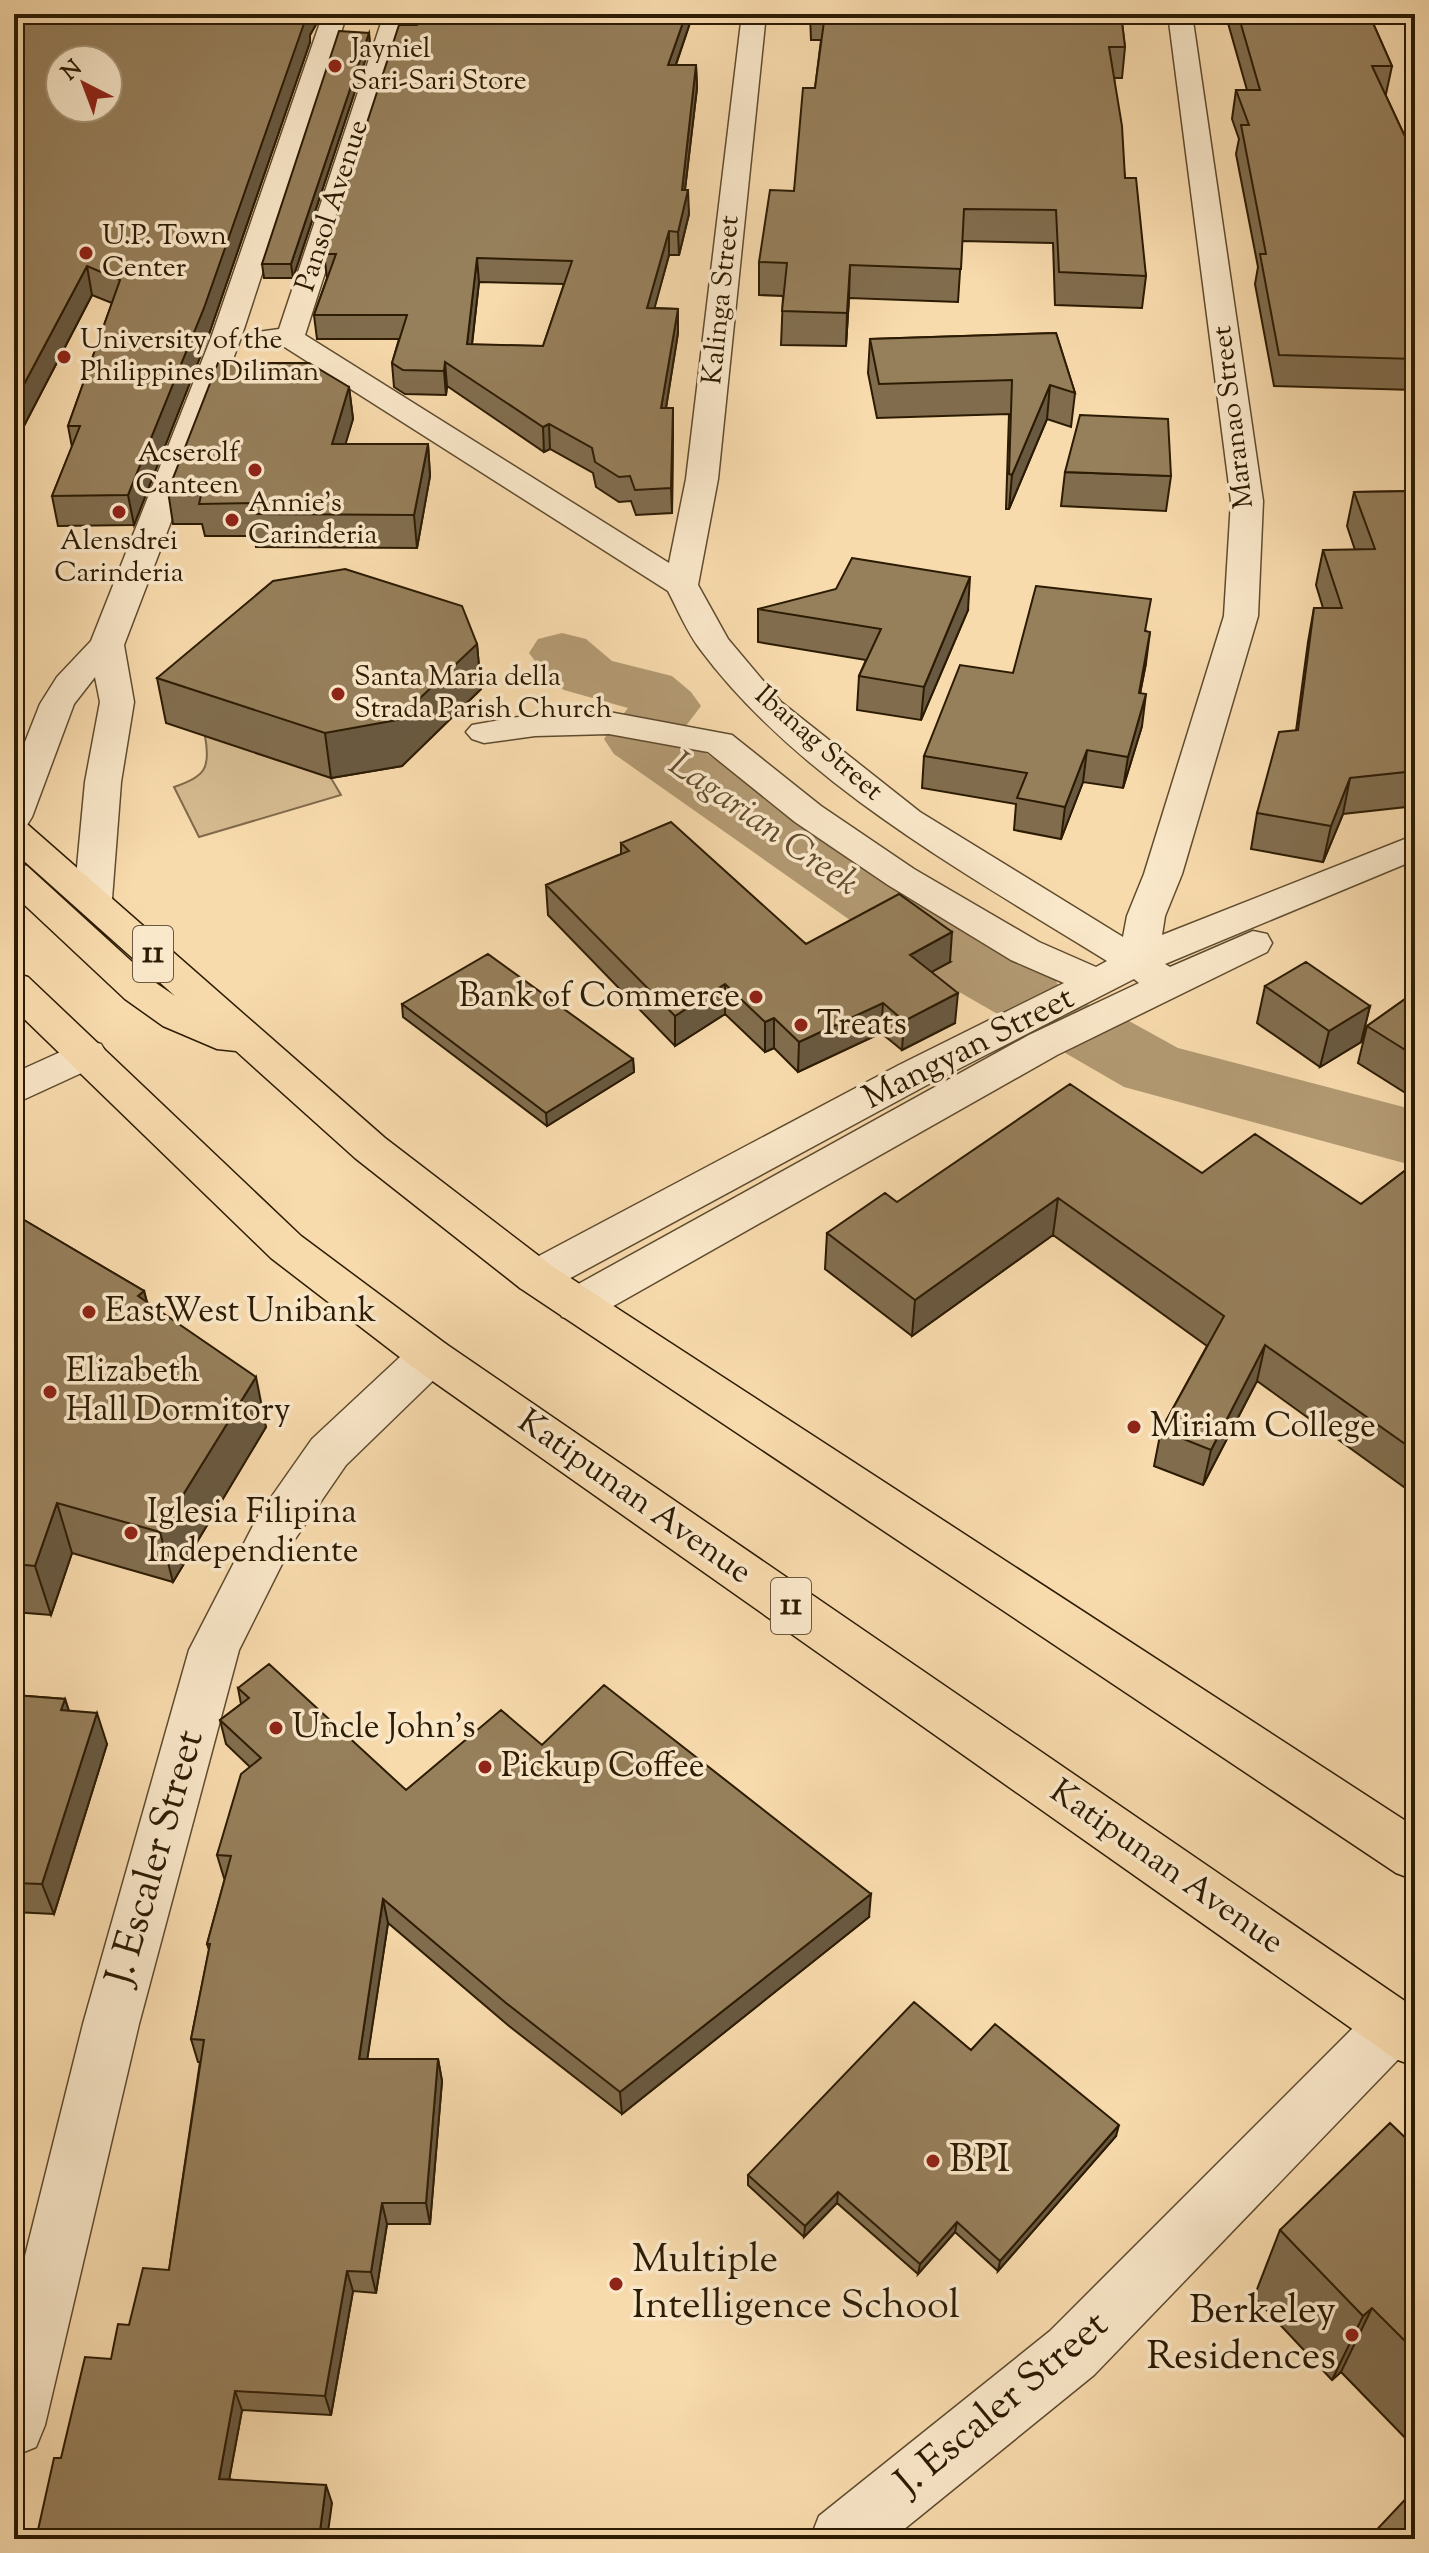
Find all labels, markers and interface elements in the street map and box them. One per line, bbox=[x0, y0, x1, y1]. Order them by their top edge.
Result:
place label: Jayniel Sari-Sari Store bbox=[349, 30, 527, 102]
north arrow bbox=[44, 44, 124, 124]
text: N bbox=[55, 53, 90, 89]
marker: Jayniel Sari-Sari Store bbox=[326, 57, 344, 75]
street label: Pansol Avenue bbox=[286, 115, 380, 297]
street label: Kalinga Street bbox=[693, 213, 751, 387]
place label: U.P. Town Center bbox=[102, 217, 227, 289]
marker: U.P. Town Center bbox=[77, 244, 95, 262]
place label: University of the Philippines Diliman bbox=[80, 321, 319, 393]
street label: Maranao Street bbox=[1203, 323, 1265, 511]
marker: University of the Philippines Diliman bbox=[55, 348, 73, 366]
place label: Acserolf Canteen bbox=[135, 434, 240, 506]
marker: Acserolf Canteen bbox=[246, 461, 264, 479]
place label: Annie's Carinderia bbox=[248, 484, 377, 556]
marker: Alensdrei Carinderia bbox=[110, 503, 128, 521]
marker: Annie's Carinderia bbox=[223, 511, 241, 529]
place label: Alensdrei Carinderia bbox=[54, 522, 184, 594]
place label: Santa Maria della Strada Parish Church bbox=[354, 658, 612, 730]
street label: Ibanag Street bbox=[745, 677, 891, 811]
marker: Santa Maria della Strada Parish Church bbox=[329, 685, 347, 703]
water label: Lagarian Creek bbox=[657, 740, 869, 910]
road number: 11 bbox=[133, 926, 173, 982]
place label: Bank of Commerce bbox=[459, 973, 740, 1022]
street label: Mangyan Street bbox=[855, 975, 1083, 1123]
marker: Bank of Commerce bbox=[747, 988, 765, 1006]
place label: Treats bbox=[817, 1001, 907, 1050]
marker: Treats bbox=[792, 1016, 810, 1034]
place label: EastWest Unibank bbox=[105, 1288, 376, 1337]
marker: EastWest Unibank bbox=[80, 1303, 98, 1321]
place label: Elizabeth Hall Dormitory bbox=[66, 1348, 291, 1436]
marker: Elizabeth Hall Dormitory bbox=[41, 1383, 59, 1401]
street label: Katipunan Avenue bbox=[507, 1399, 761, 1597]
place label: Miriam College bbox=[1150, 1403, 1376, 1452]
marker: Miriam College bbox=[1125, 1418, 1143, 1436]
place label: Iglesia Filipina Independiente bbox=[147, 1489, 359, 1577]
marker: Iglesia Filipina Independiente bbox=[122, 1524, 140, 1542]
road number: 11 bbox=[771, 1578, 811, 1634]
place label: Uncle John's bbox=[292, 1704, 476, 1753]
marker: Uncle John's bbox=[267, 1719, 285, 1737]
street label: J. Escaler Street bbox=[93, 1724, 221, 1994]
place label: Pickup Coffee bbox=[501, 1743, 705, 1792]
marker: Pickup Coffee bbox=[476, 1758, 494, 1776]
street label: Katipunan Avenue bbox=[1039, 1769, 1293, 1967]
place label: BPI bbox=[949, 2133, 1010, 2190]
marker: BPI bbox=[924, 2152, 942, 2170]
place label: Multiple Intelligence School bbox=[632, 2233, 960, 2336]
marker: Multiple Intelligence School bbox=[607, 2275, 625, 2293]
place label: Berkeley Residences bbox=[1146, 2284, 1336, 2387]
street label: J. Escaler Street bbox=[882, 2299, 1122, 2513]
marker: Berkeley Residences bbox=[1343, 2326, 1361, 2344]

